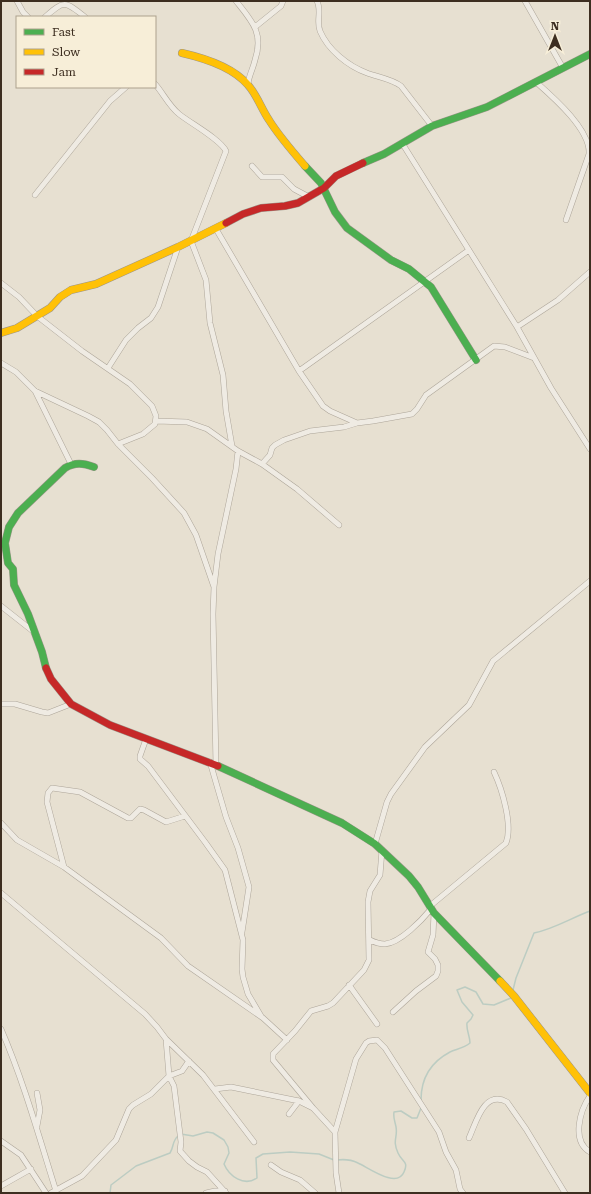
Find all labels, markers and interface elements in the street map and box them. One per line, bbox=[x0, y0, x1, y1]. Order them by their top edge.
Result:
legend bbox=[16, 16, 156, 88]
north arrow bbox=[535, 16, 575, 56]
text: N bbox=[551, 20, 560, 33]
text: Fast bbox=[52, 25, 76, 39]
text: Slow bbox=[52, 45, 80, 59]
text: Jam bbox=[52, 65, 76, 79]

